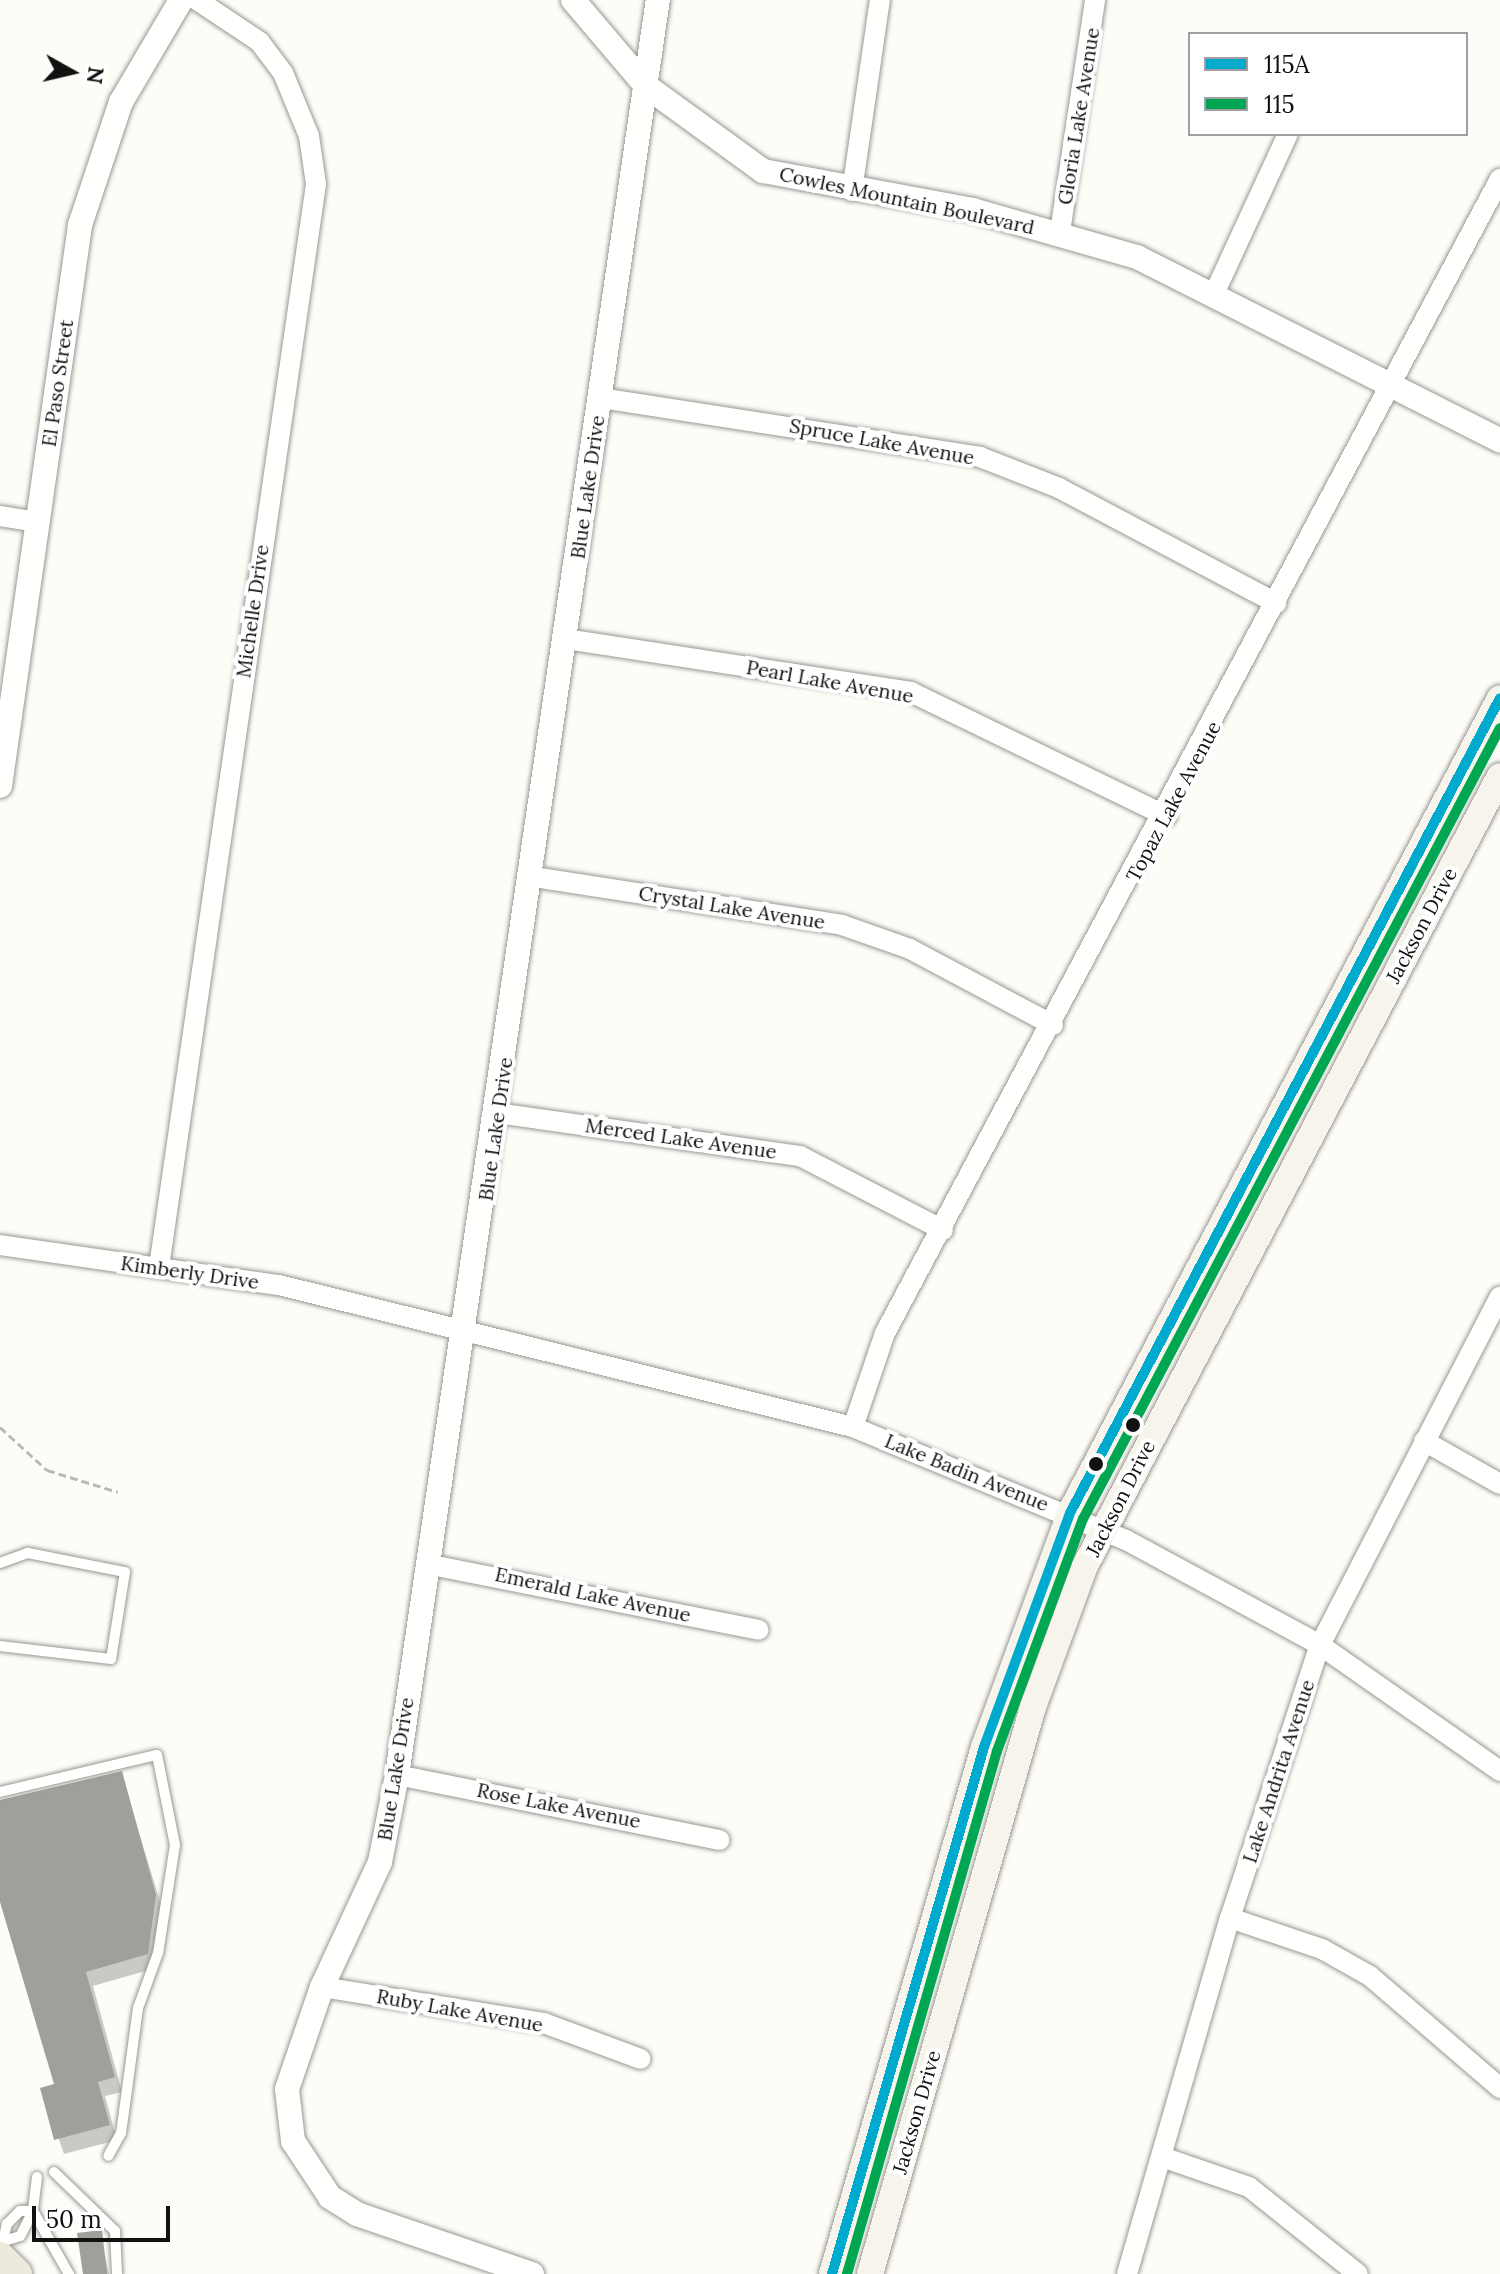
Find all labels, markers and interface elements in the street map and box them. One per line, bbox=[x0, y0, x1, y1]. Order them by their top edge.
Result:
street label: Gloria Lake Avenue bbox=[1052, 26, 1104, 206]
north arrow bbox=[32, 32, 112, 112]
legend bbox=[1188, 32, 1468, 136]
text: 115A bbox=[1264, 49, 1310, 80]
text: N bbox=[81, 65, 111, 86]
text: 115 bbox=[1264, 89, 1295, 120]
street label: Cowles Mountain Boulevard bbox=[777, 161, 1037, 239]
street label: El Paso Street bbox=[36, 318, 78, 448]
street label: Spruce Lake Avenue bbox=[788, 413, 976, 469]
street label: Blue Lake Drive bbox=[565, 414, 609, 560]
street label: Michelle Drive bbox=[231, 543, 273, 679]
street label: Pearl Lake Avenue bbox=[745, 654, 915, 708]
street label: Topaz Lake Avenue bbox=[1121, 717, 1225, 885]
street label: Jackson Drive bbox=[1381, 863, 1461, 987]
street label: Crystal Lake Avenue bbox=[637, 880, 827, 934]
street label: Blue Lake Drive bbox=[473, 1056, 517, 1202]
street label: Merced Lake Avenue bbox=[584, 1113, 778, 1163]
street label: Kimberly Drive bbox=[119, 1250, 261, 1294]
unlabelled marker bbox=[1125, 1417, 1141, 1433]
street label: Lake Badin Avenue bbox=[882, 1428, 1052, 1516]
street label: Jackson Drive bbox=[1080, 1436, 1160, 1560]
unlabelled marker bbox=[1088, 1456, 1104, 1472]
street label: Emerald Lake Avenue bbox=[493, 1562, 693, 1626]
street label: Lake Andrita Avenue bbox=[1237, 1676, 1319, 1866]
street label: Blue Lake Drive bbox=[372, 1696, 418, 1842]
street label: Rose Lake Avenue bbox=[475, 1777, 643, 1833]
street label: Ruby Lake Avenue bbox=[375, 1984, 545, 2036]
street label: Jackson Drive bbox=[887, 2048, 945, 2176]
scale bar bbox=[36, 2190, 174, 2240]
text: 50 m bbox=[46, 2204, 102, 2235]

